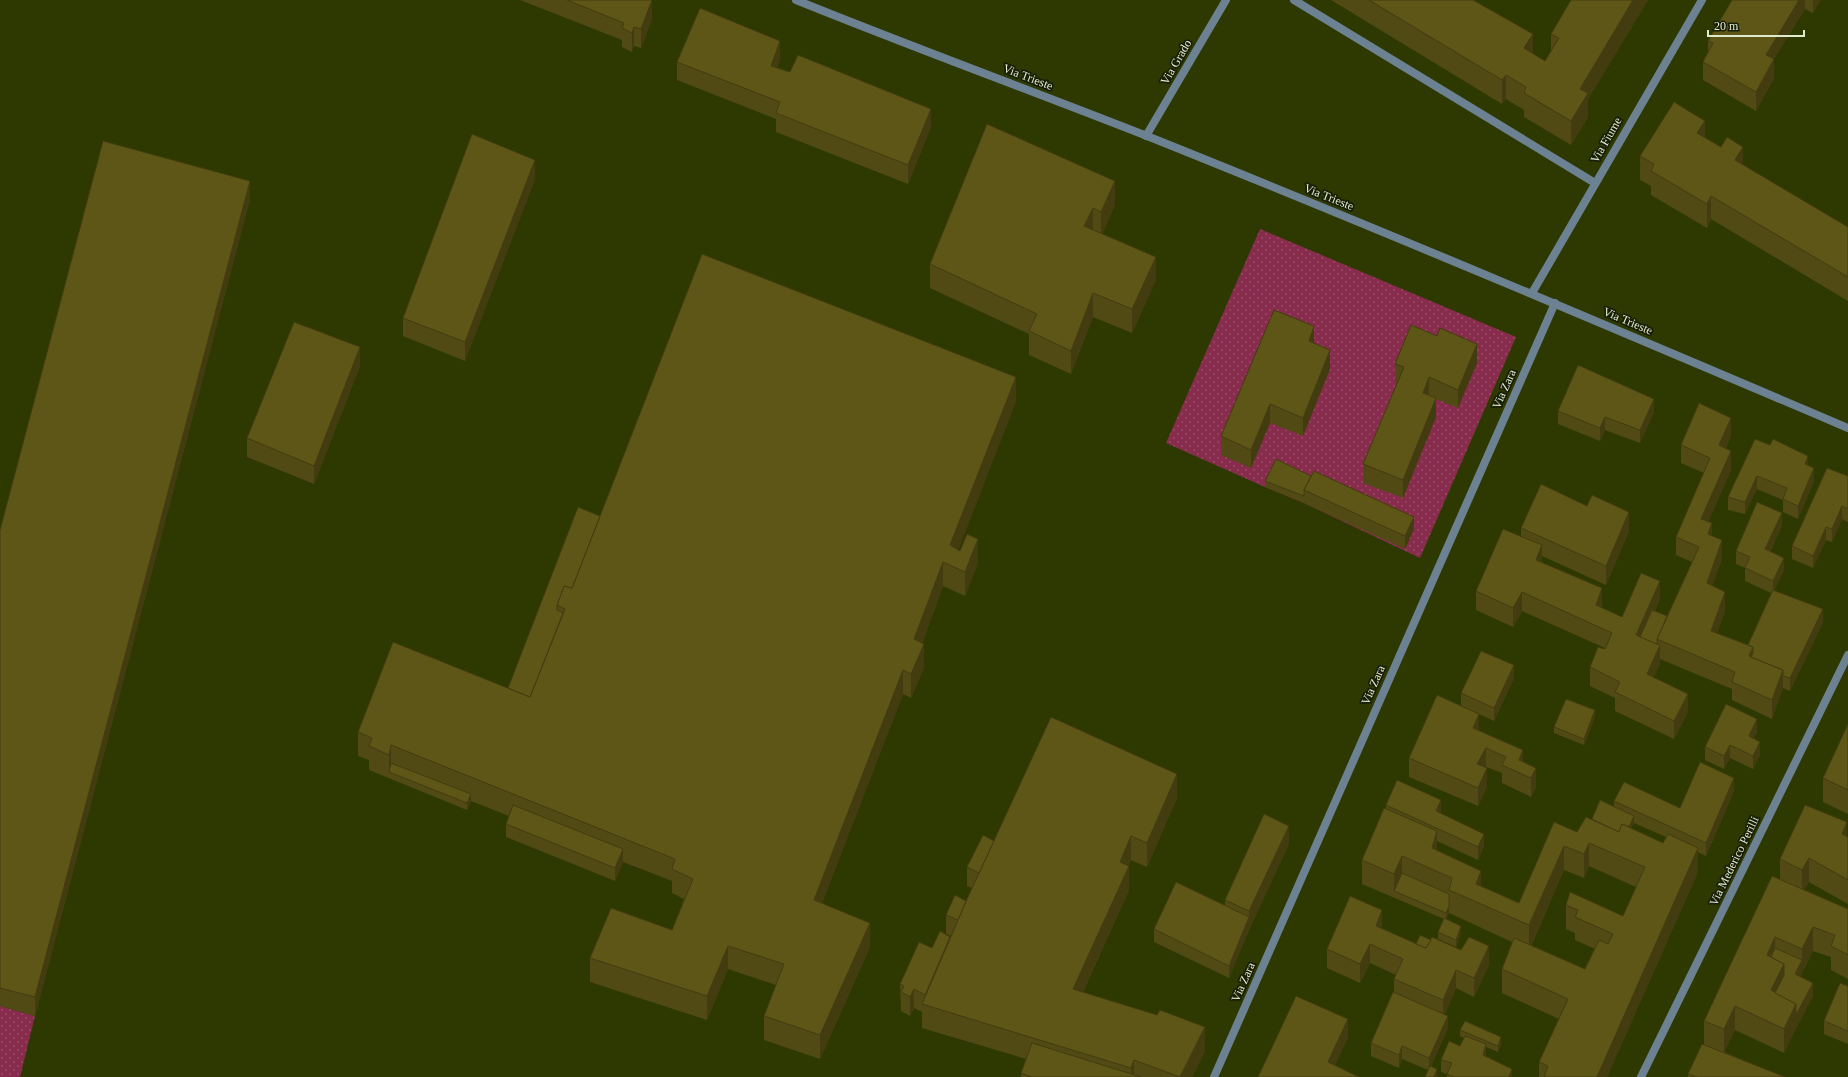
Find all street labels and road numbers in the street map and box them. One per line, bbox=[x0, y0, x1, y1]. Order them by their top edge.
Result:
street label: Via Grado bbox=[1158, 37, 1194, 87]
street label: Via Trieste bbox=[1001, 61, 1055, 93]
street label: Via Fiume bbox=[1587, 115, 1625, 165]
street label: Via Trieste bbox=[1302, 181, 1356, 213]
street label: Via Trieste bbox=[1601, 304, 1655, 338]
street label: Via Zara bbox=[1489, 367, 1519, 411]
street label: Via Zara bbox=[1358, 663, 1388, 707]
street label: Via Mederico Perilli bbox=[1706, 813, 1762, 908]
street label: Via Zara bbox=[1228, 960, 1258, 1004]

